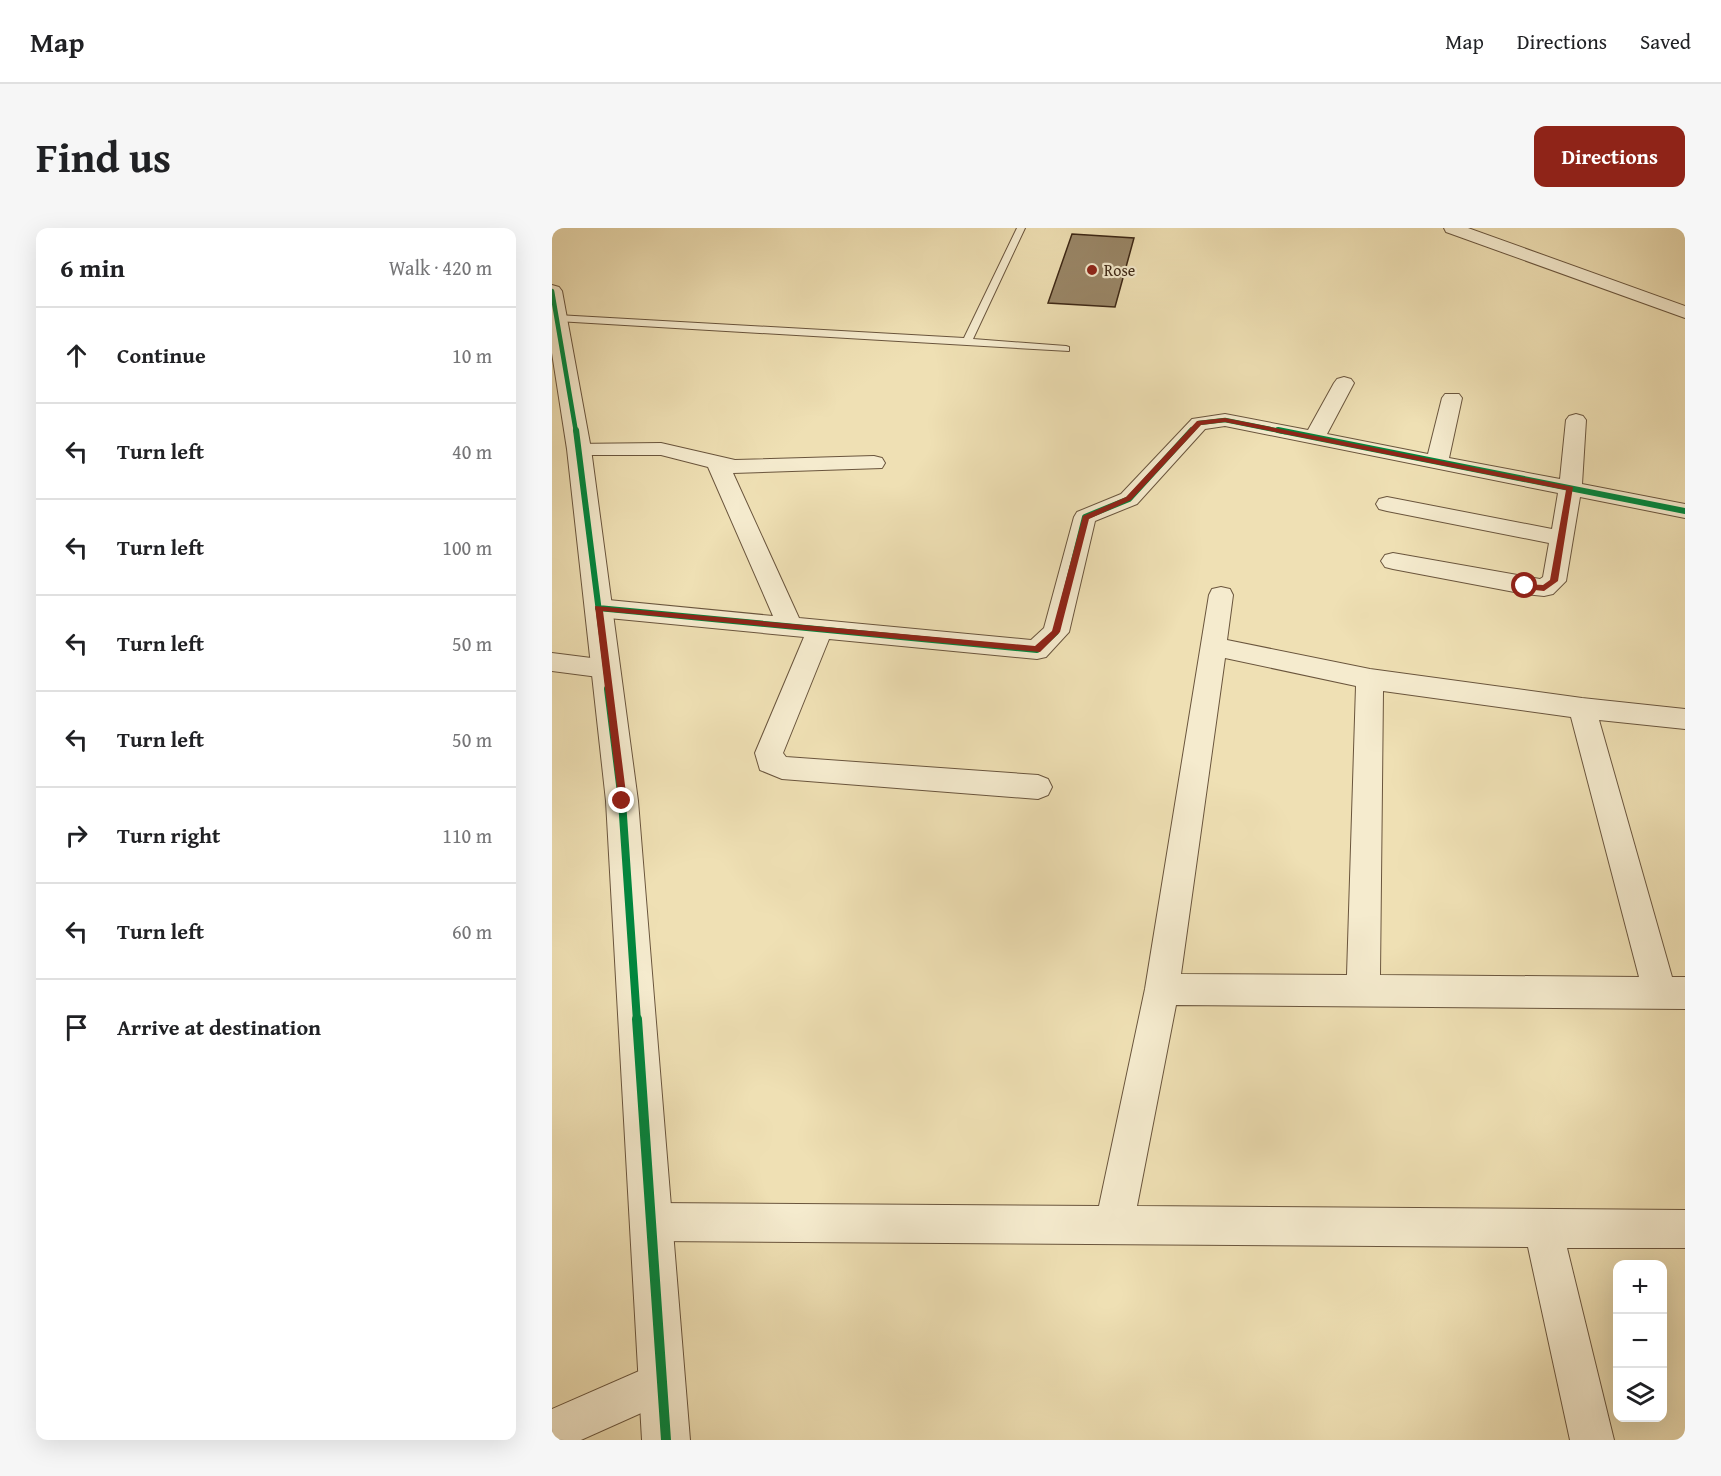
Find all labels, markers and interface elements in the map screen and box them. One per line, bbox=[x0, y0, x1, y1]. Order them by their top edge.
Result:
text: Map bbox=[30, 21, 84, 62]
text: Map bbox=[1445, 26, 1484, 57]
text: Directions bbox=[1517, 26, 1607, 57]
text: Saved bbox=[1640, 26, 1691, 57]
text: Find us bbox=[36, 126, 171, 187]
button: Directions bbox=[1534, 126, 1685, 187]
text: 6 min bbox=[60, 248, 125, 287]
text: Walk · 420 m bbox=[389, 253, 492, 282]
place label: Rose bbox=[1104, 258, 1135, 282]
marker: Rose bbox=[1085, 263, 1099, 277]
icon: ahead bbox=[60, 339, 93, 372]
text: Continue bbox=[117, 339, 206, 371]
text: 10 m bbox=[452, 341, 492, 370]
icon: left bbox=[60, 435, 93, 468]
text: Turn left bbox=[117, 435, 204, 467]
text: 40 m bbox=[452, 437, 492, 466]
icon: left bbox=[60, 531, 93, 564]
text: Turn left bbox=[117, 531, 204, 563]
text: 100 m bbox=[442, 533, 492, 562]
route start bbox=[1511, 572, 1537, 598]
icon: left bbox=[60, 627, 93, 660]
text: Turn left bbox=[117, 627, 204, 659]
text: 50 m bbox=[452, 629, 492, 658]
icon: left bbox=[60, 723, 93, 756]
text: Turn left bbox=[117, 723, 204, 755]
text: 50 m bbox=[452, 725, 492, 754]
route end bbox=[608, 787, 634, 813]
icon: right bbox=[60, 819, 93, 852]
text: Turn right bbox=[117, 819, 220, 851]
text: 110 m bbox=[442, 821, 492, 850]
icon: left bbox=[60, 915, 93, 948]
text: Turn left bbox=[117, 915, 204, 947]
text: 60 m bbox=[452, 917, 492, 946]
icon: arrive bbox=[60, 1011, 93, 1044]
text: Arrive at destination bbox=[117, 1011, 321, 1043]
map controls bbox=[1613, 1260, 1667, 1422]
button: + bbox=[1613, 1260, 1667, 1314]
button: − bbox=[1613, 1314, 1667, 1368]
button: layers bbox=[1613, 1368, 1667, 1422]

